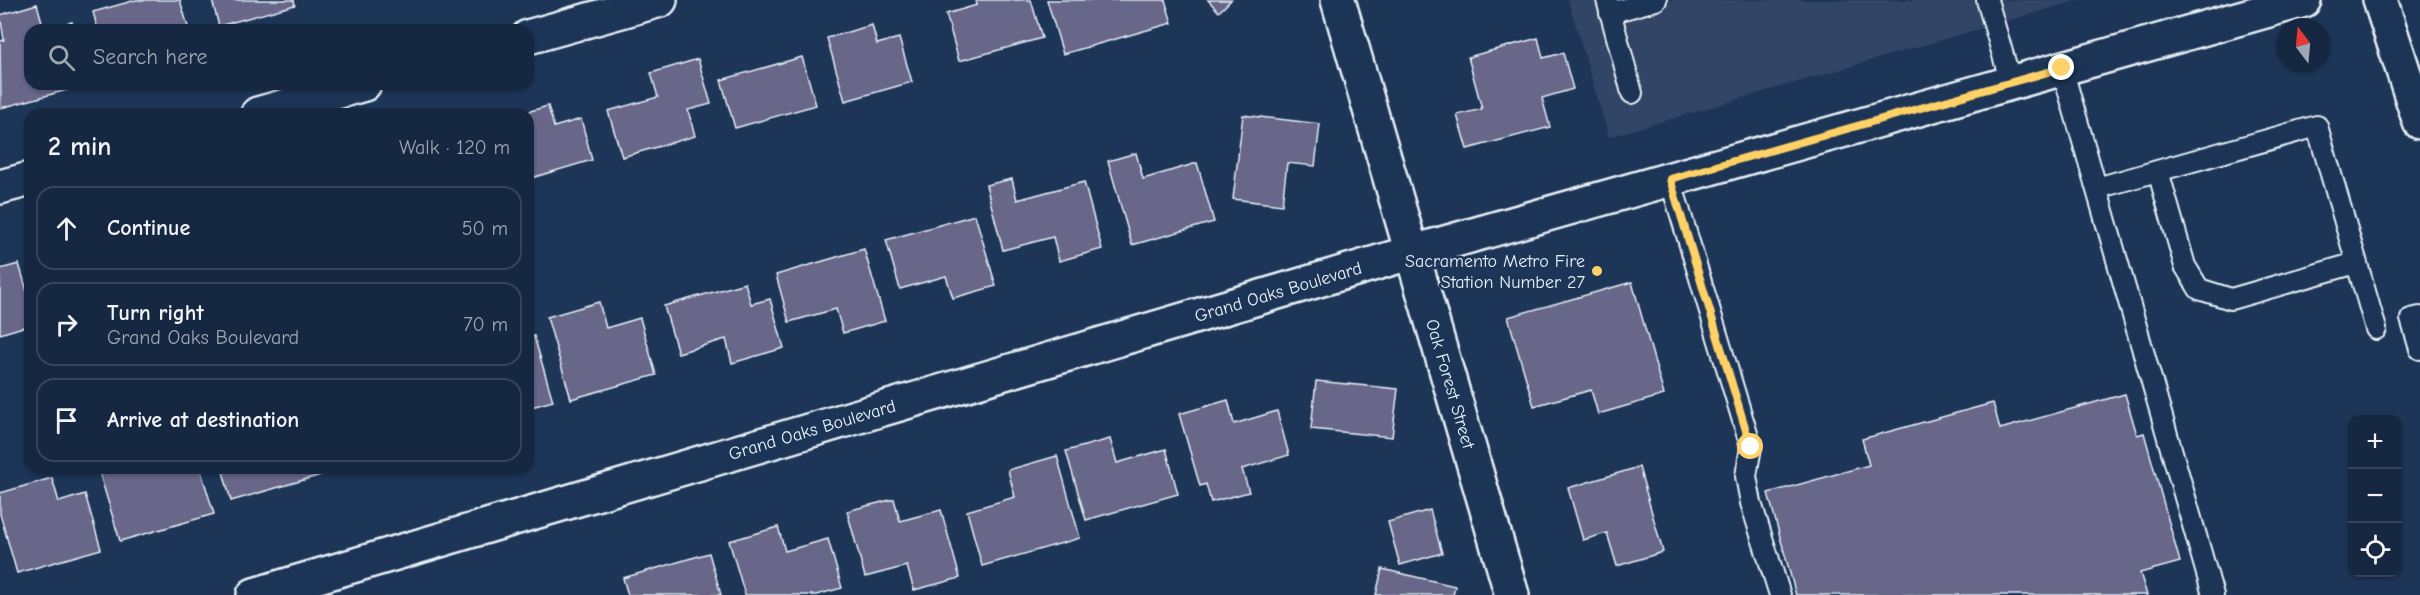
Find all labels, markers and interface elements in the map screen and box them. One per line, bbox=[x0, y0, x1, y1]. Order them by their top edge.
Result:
north arrow bbox=[2276, 18, 2330, 72]
search box bbox=[24, 24, 534, 90]
icon: search bbox=[45, 41, 78, 74]
text: Search here bbox=[93, 44, 208, 70]
route end bbox=[2048, 54, 2074, 80]
text: 2 min bbox=[48, 132, 111, 162]
text: Walk · 120 m bbox=[399, 136, 510, 159]
icon: ahead bbox=[50, 212, 83, 245]
text: Continue bbox=[107, 215, 190, 241]
text: 50 m bbox=[462, 217, 508, 240]
place label: Sacramento Metro Fire Station Number 27 bbox=[1405, 251, 1585, 293]
street label: Grand Oaks Boulevard bbox=[1192, 257, 1364, 327]
marker: Sacramento Metro Fire Station Number 27 bbox=[1590, 264, 1604, 278]
text: Turn right bbox=[107, 300, 204, 326]
icon: right bbox=[50, 308, 83, 341]
text: 70 m bbox=[463, 313, 508, 336]
street label: Oak Forest Street bbox=[1421, 317, 1479, 452]
text: Grand Oaks Boulevard bbox=[107, 326, 299, 349]
street label: Grand Oaks Boulevard bbox=[726, 395, 898, 464]
icon: arrive bbox=[50, 404, 83, 437]
text: Arrive at destination bbox=[107, 407, 299, 433]
map controls bbox=[2348, 415, 2402, 577]
button: + bbox=[2348, 415, 2402, 469]
route start bbox=[1737, 433, 1763, 459]
button: − bbox=[2348, 469, 2402, 523]
button: locate bbox=[2348, 523, 2402, 577]

